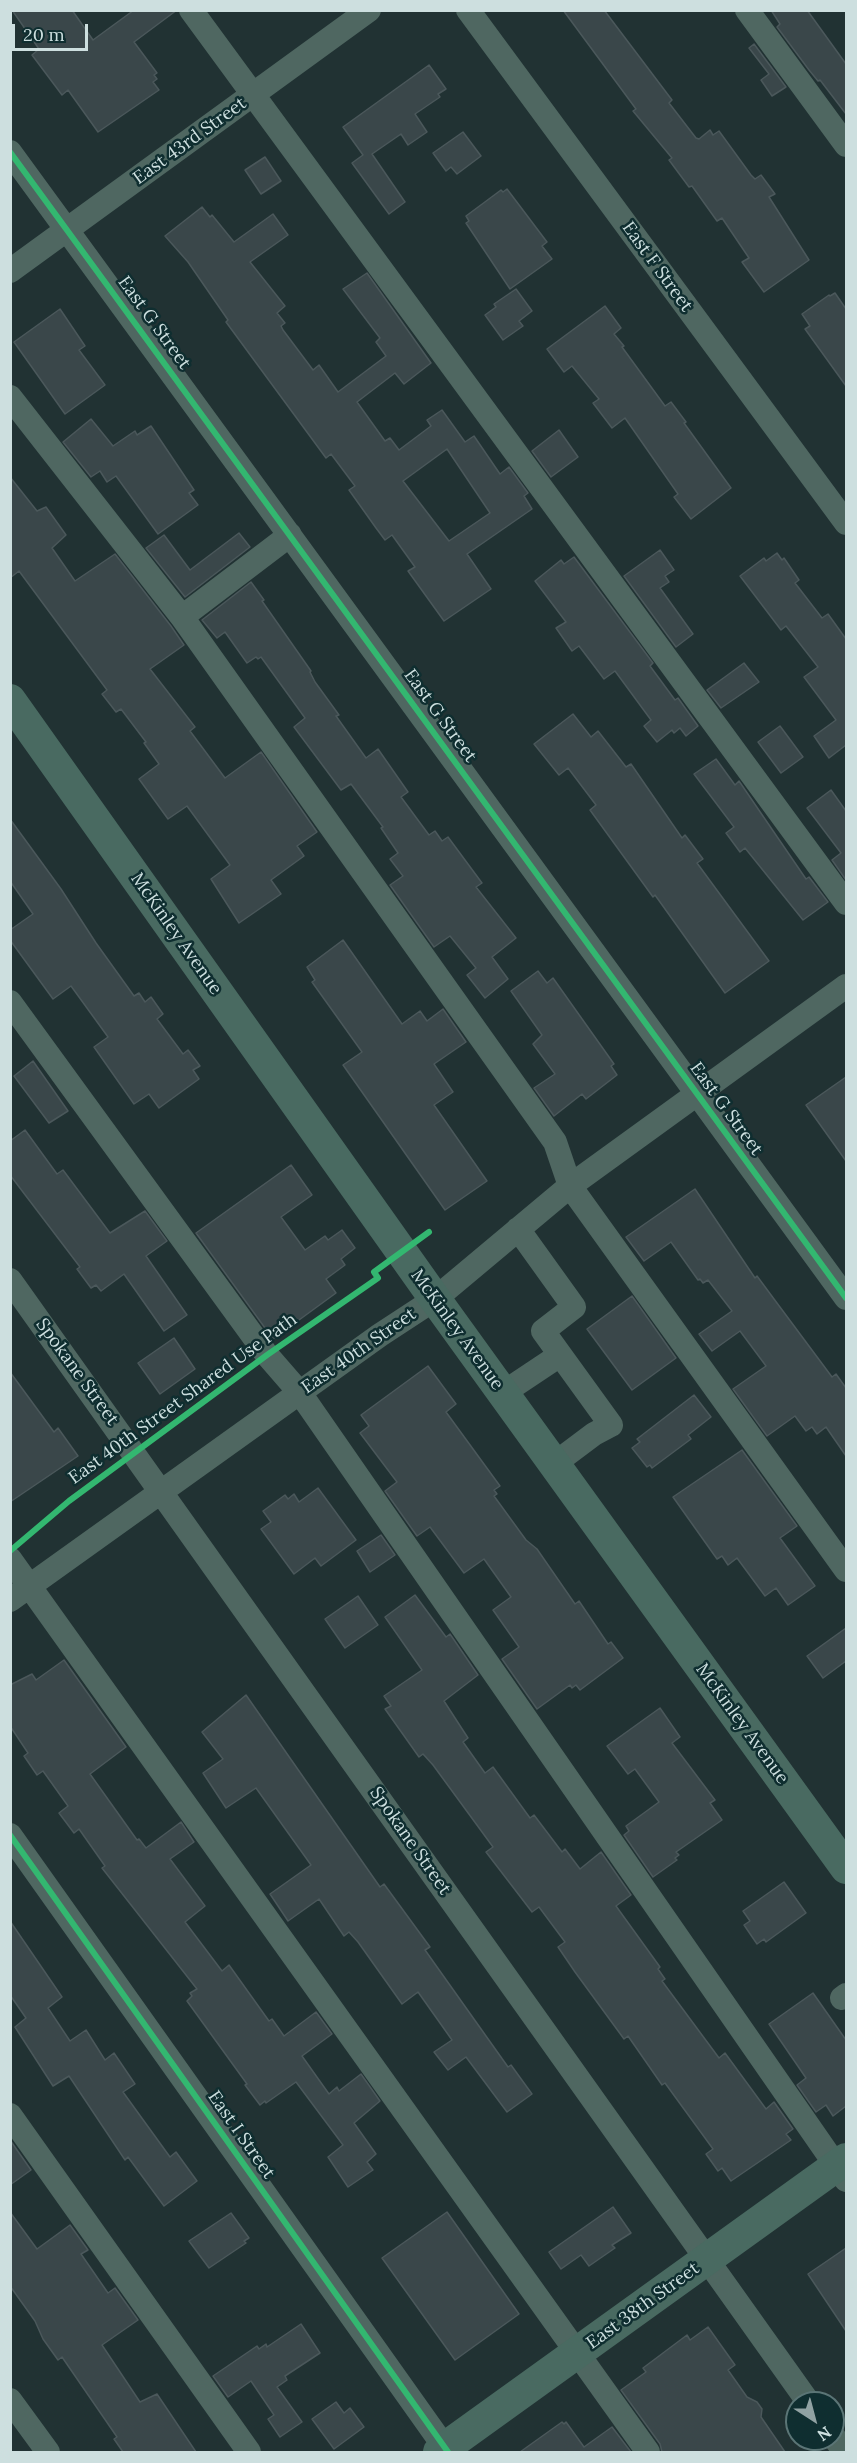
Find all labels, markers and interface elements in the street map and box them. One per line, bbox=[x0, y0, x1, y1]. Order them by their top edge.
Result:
scale bar bbox=[15, 12, 92, 50]
text: 20 m bbox=[23, 23, 65, 46]
street label: East 43rd Street bbox=[129, 93, 251, 189]
street label: East F Street bbox=[617, 218, 697, 316]
street label: East G Street bbox=[113, 272, 195, 374]
street label: East G Street bbox=[399, 665, 481, 767]
street label: McKinley Avenue bbox=[126, 869, 226, 999]
street label: East G Street bbox=[685, 1058, 767, 1160]
street label: McKinley Avenue bbox=[406, 1265, 508, 1395]
street label: East 40th Street bbox=[298, 1303, 420, 1399]
street label: East 40th Street Shared Use Path bbox=[65, 1309, 301, 1489]
street label: Spokane Street bbox=[31, 1314, 123, 1430]
street label: McKinley Avenue bbox=[691, 1659, 793, 1789]
street label: Spokane Street bbox=[365, 1783, 455, 1899]
street label: East I Street bbox=[203, 2087, 279, 2183]
street label: East 38th Street bbox=[582, 2258, 704, 2354]
north arrow bbox=[785, 2391, 845, 2451]
text: N bbox=[814, 2422, 835, 2446]

